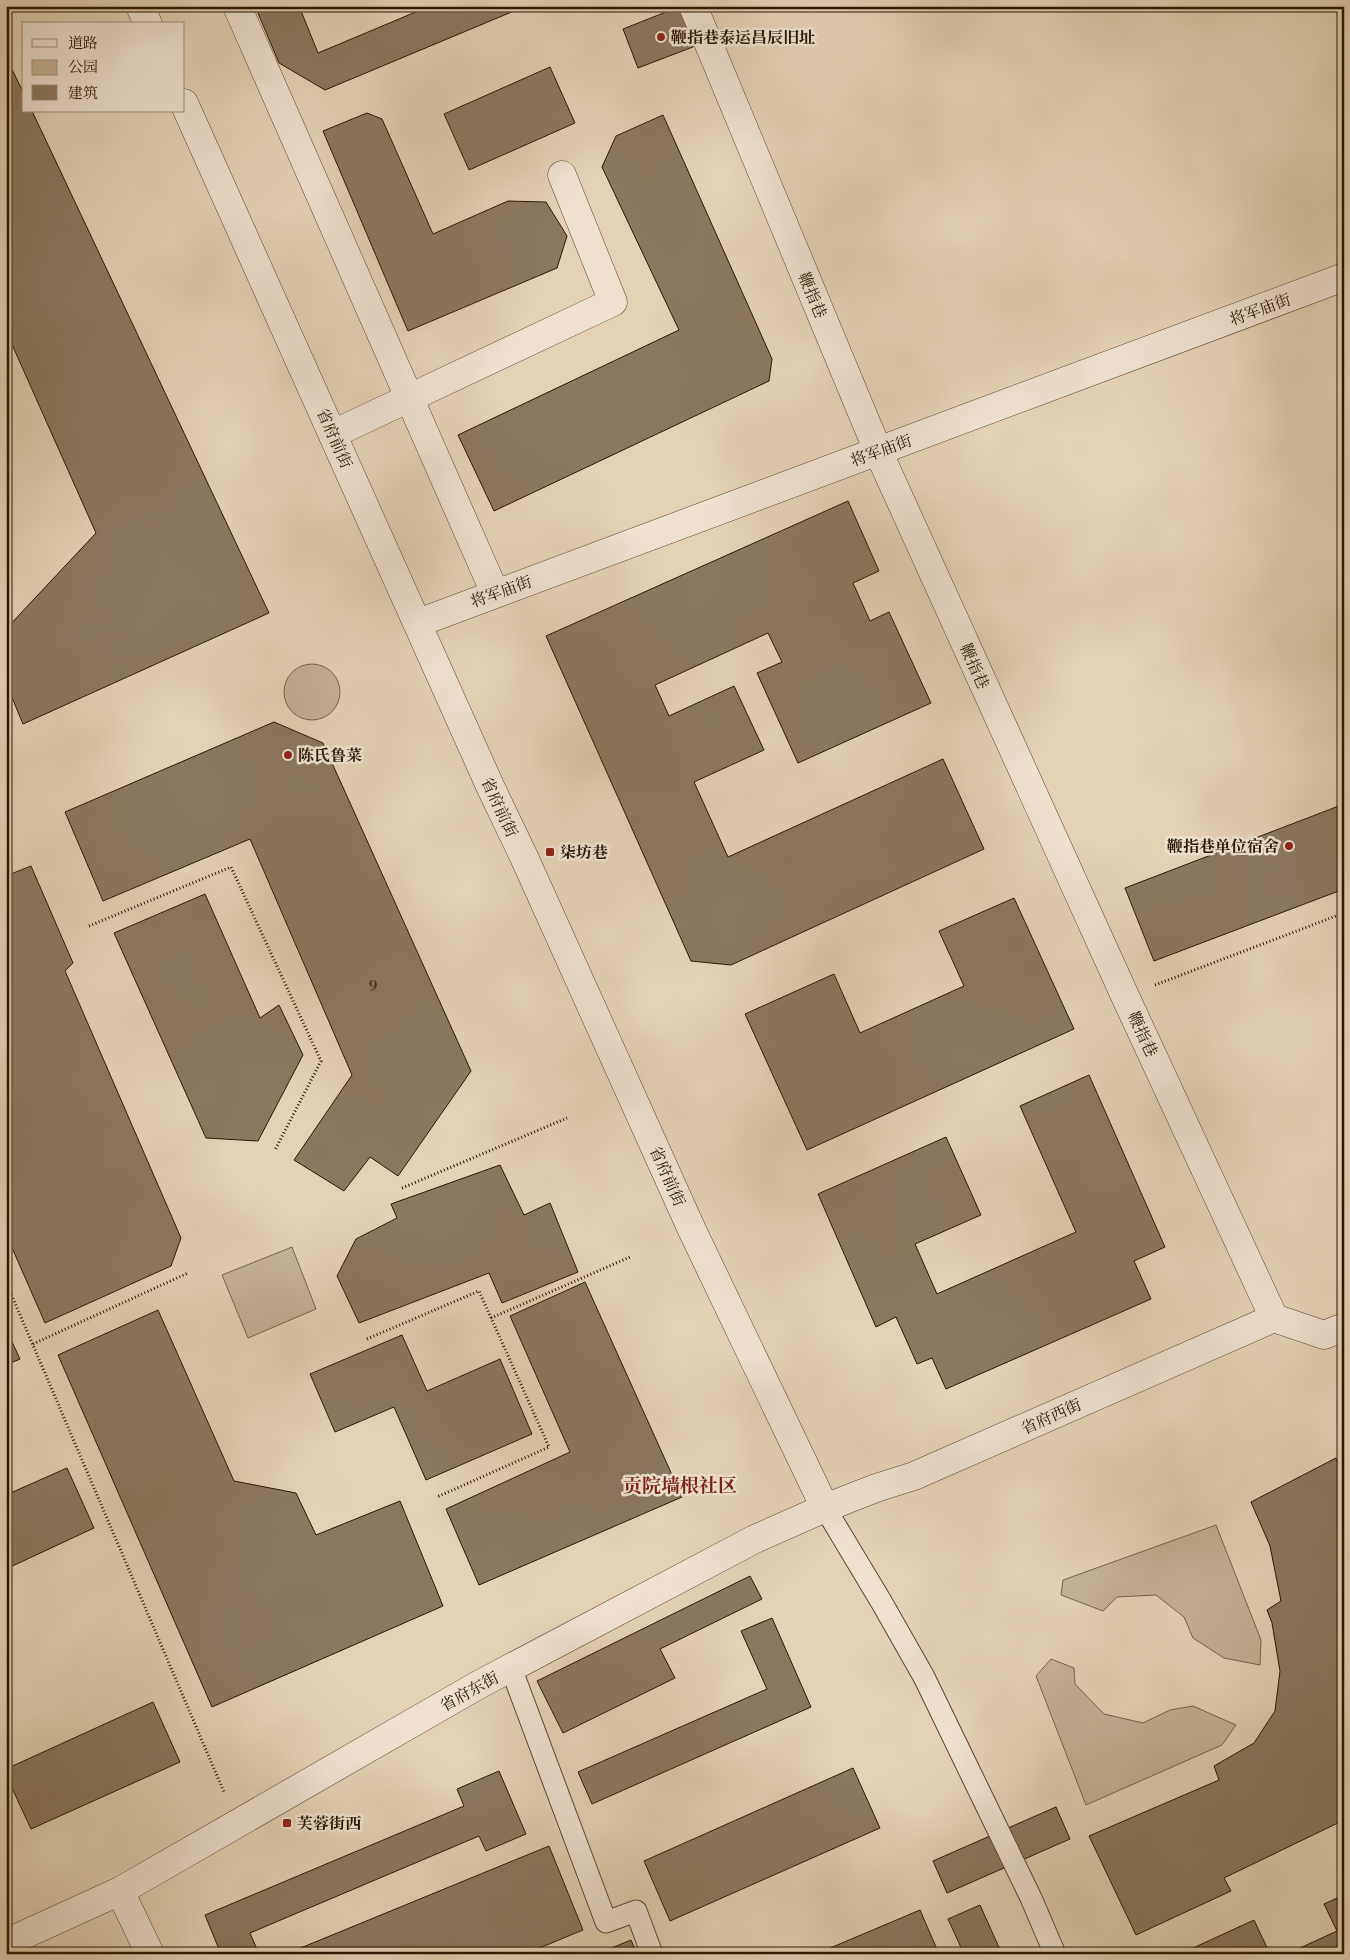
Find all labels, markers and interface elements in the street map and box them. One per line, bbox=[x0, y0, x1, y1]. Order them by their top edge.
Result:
legend bbox=[22, 22, 185, 112]
place label: 鞭指巷泰运昌辰旧址 bbox=[671, 28, 815, 48]
marker: 鞭指巷泰运昌辰旧址 bbox=[655, 31, 667, 43]
text: 道路 bbox=[68, 34, 98, 53]
text: 公园 bbox=[68, 58, 98, 77]
text: 建筑 bbox=[68, 84, 98, 103]
street label: 鞭指巷 bbox=[793, 269, 831, 321]
street label: 将军庙街 bbox=[1227, 290, 1294, 330]
street label: 省府前街 bbox=[312, 405, 356, 472]
street label: 将军庙街 bbox=[848, 431, 915, 471]
street label: 将军庙街 bbox=[468, 572, 535, 612]
street label: 鞭指巷 bbox=[955, 640, 993, 692]
place label: 陈氏鲁菜 bbox=[298, 746, 362, 766]
marker: 陈氏鲁菜 bbox=[282, 749, 294, 761]
street label: 省府前街 bbox=[477, 774, 522, 841]
place label: 鞭指巷单位宿舍 bbox=[1167, 837, 1279, 857]
marker: 鞭指巷单位宿舍 bbox=[1283, 840, 1295, 852]
place label: 柒坊巷 bbox=[560, 843, 608, 863]
marker: 柒坊巷 bbox=[544, 846, 556, 858]
house number: 9 bbox=[369, 978, 377, 996]
street label: 鞭指巷 bbox=[1123, 1008, 1161, 1060]
street label: 省府前街 bbox=[645, 1143, 689, 1210]
street label: 省府西街 bbox=[1018, 1395, 1085, 1439]
district label: 贡院墙根社区 bbox=[623, 1474, 737, 1498]
street label: 省府东街 bbox=[437, 1668, 502, 1716]
place label: 芙蓉街西 bbox=[297, 1814, 362, 1834]
marker: 芙蓉街西 bbox=[281, 1817, 293, 1829]

